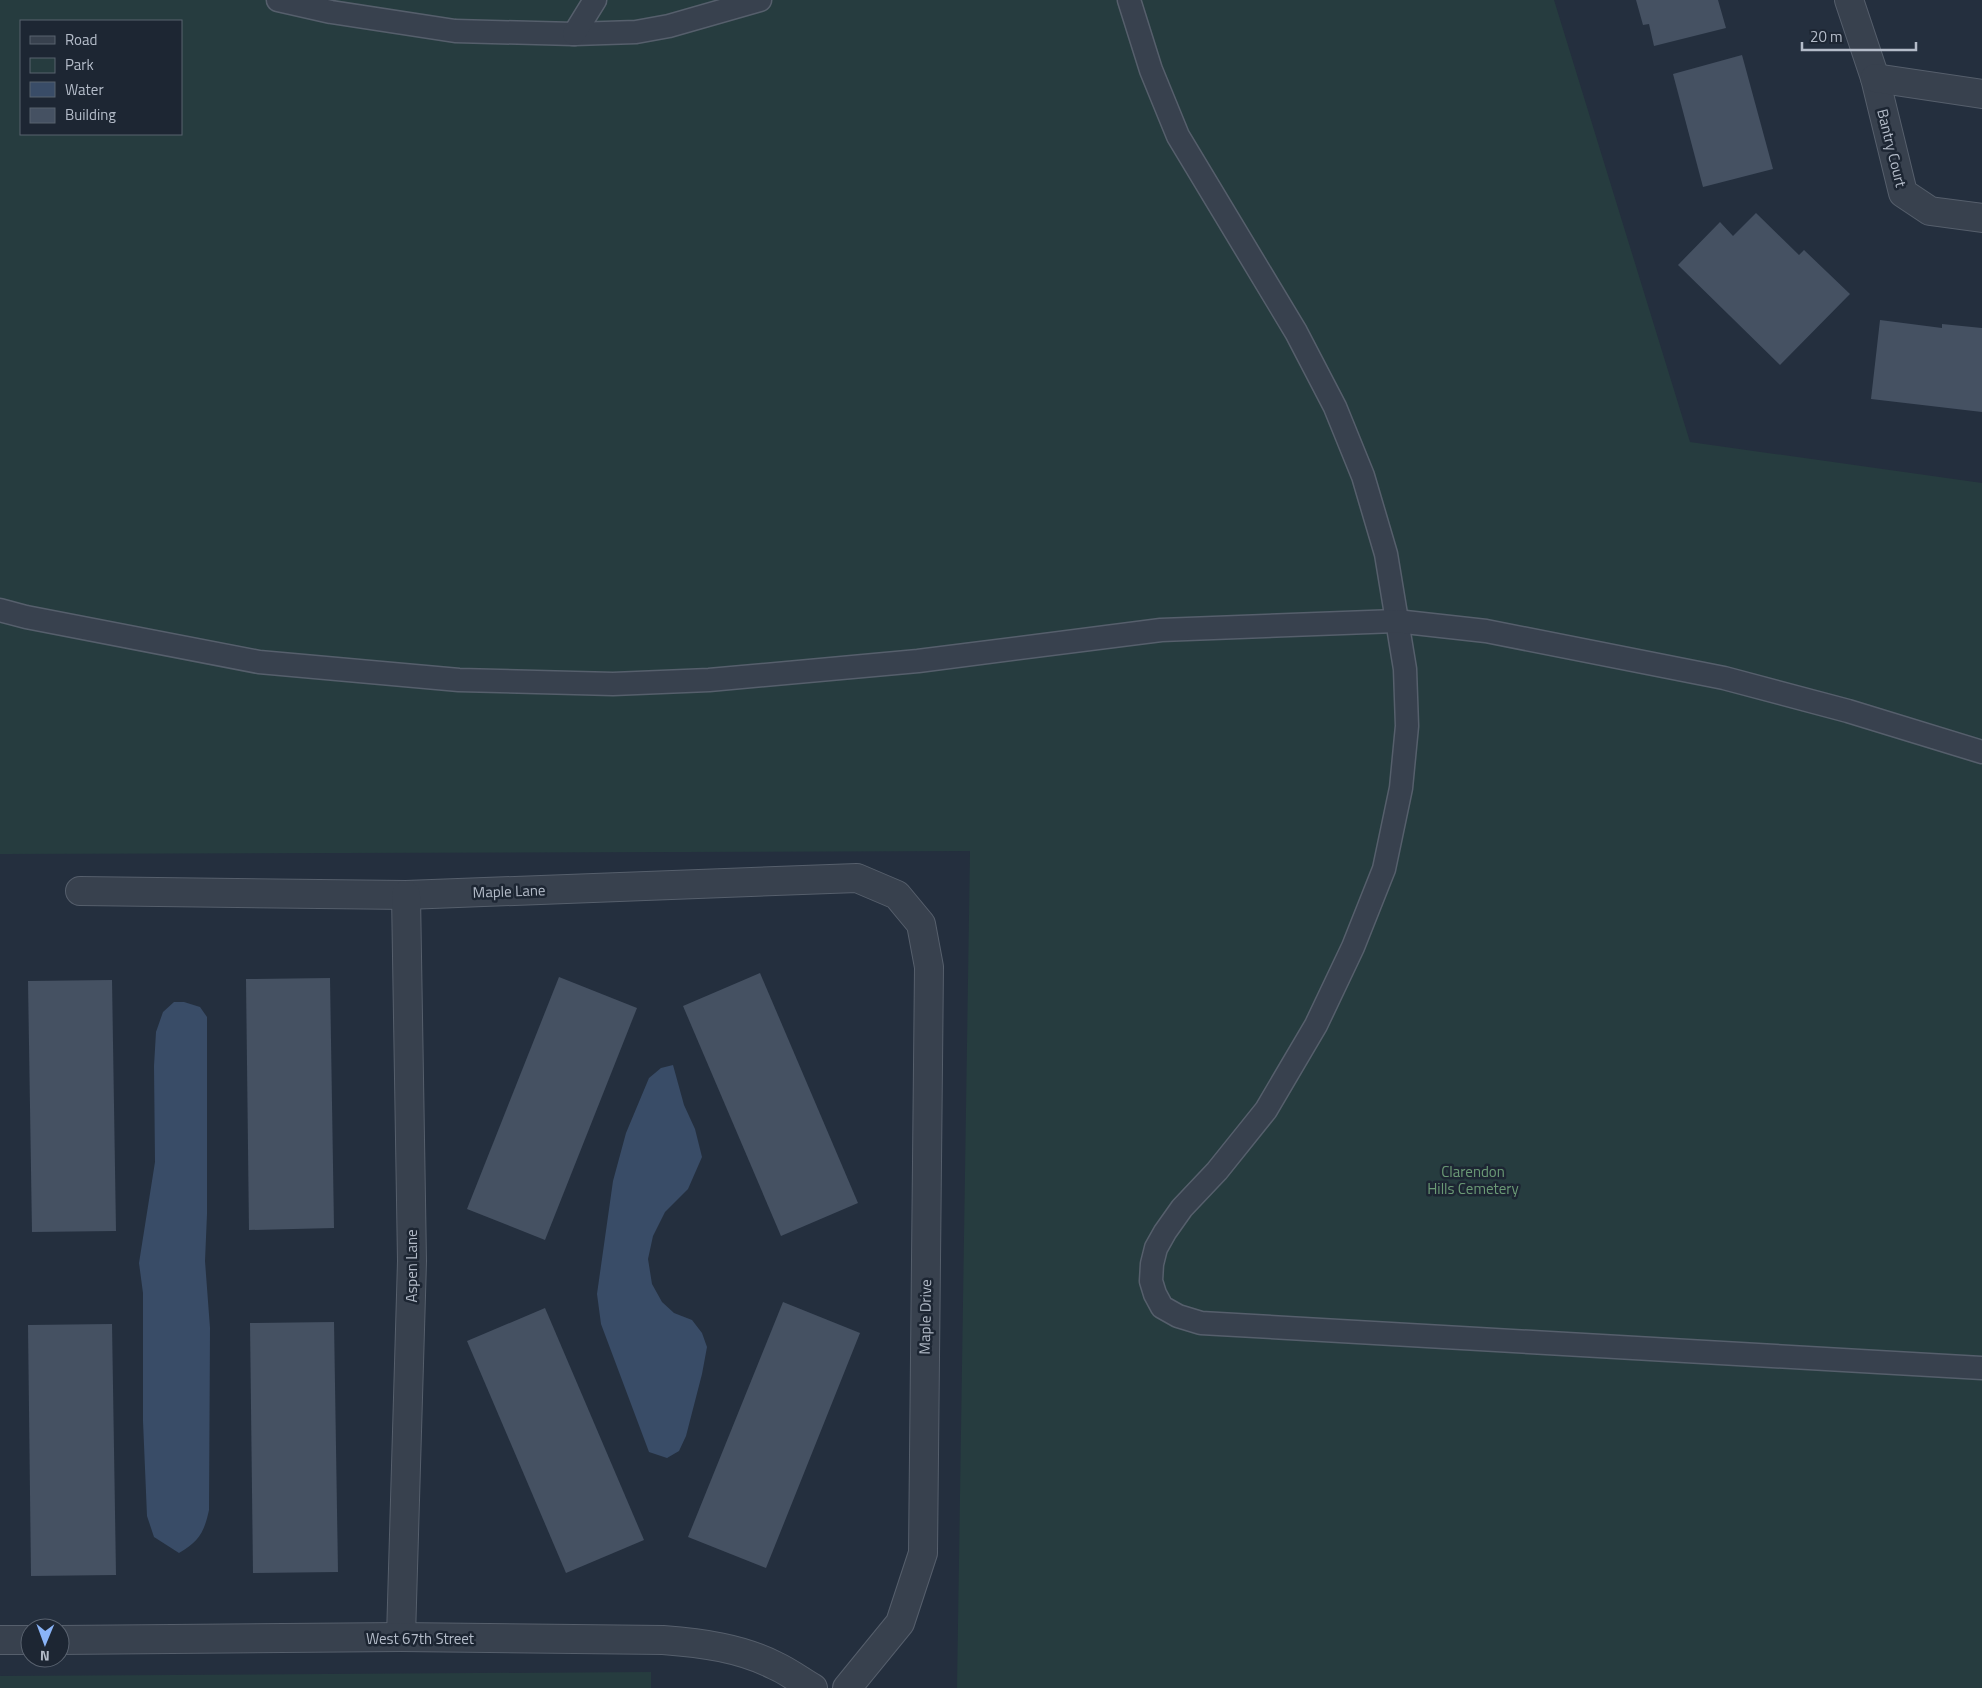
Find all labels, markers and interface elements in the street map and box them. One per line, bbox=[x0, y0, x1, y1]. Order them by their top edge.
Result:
legend bbox=[20, 20, 182, 135]
scale bar bbox=[1802, 20, 1916, 52]
text: 20 m bbox=[1810, 25, 1843, 48]
text: Road bbox=[65, 28, 97, 51]
text: Park bbox=[65, 53, 94, 76]
text: Water bbox=[65, 78, 104, 101]
text: Building bbox=[65, 103, 116, 126]
street label: Bantry Court bbox=[1871, 106, 1913, 190]
street label: Maple Lane bbox=[472, 878, 546, 904]
park label: Clarendon Hills Cemetery bbox=[1427, 1160, 1519, 1200]
street label: Aspen Lane bbox=[400, 1229, 423, 1303]
street label: Maple Drive bbox=[913, 1279, 937, 1355]
north arrow bbox=[20, 1618, 70, 1668]
street label: West 67th Street bbox=[366, 1627, 475, 1650]
text: N bbox=[40, 1646, 50, 1667]

